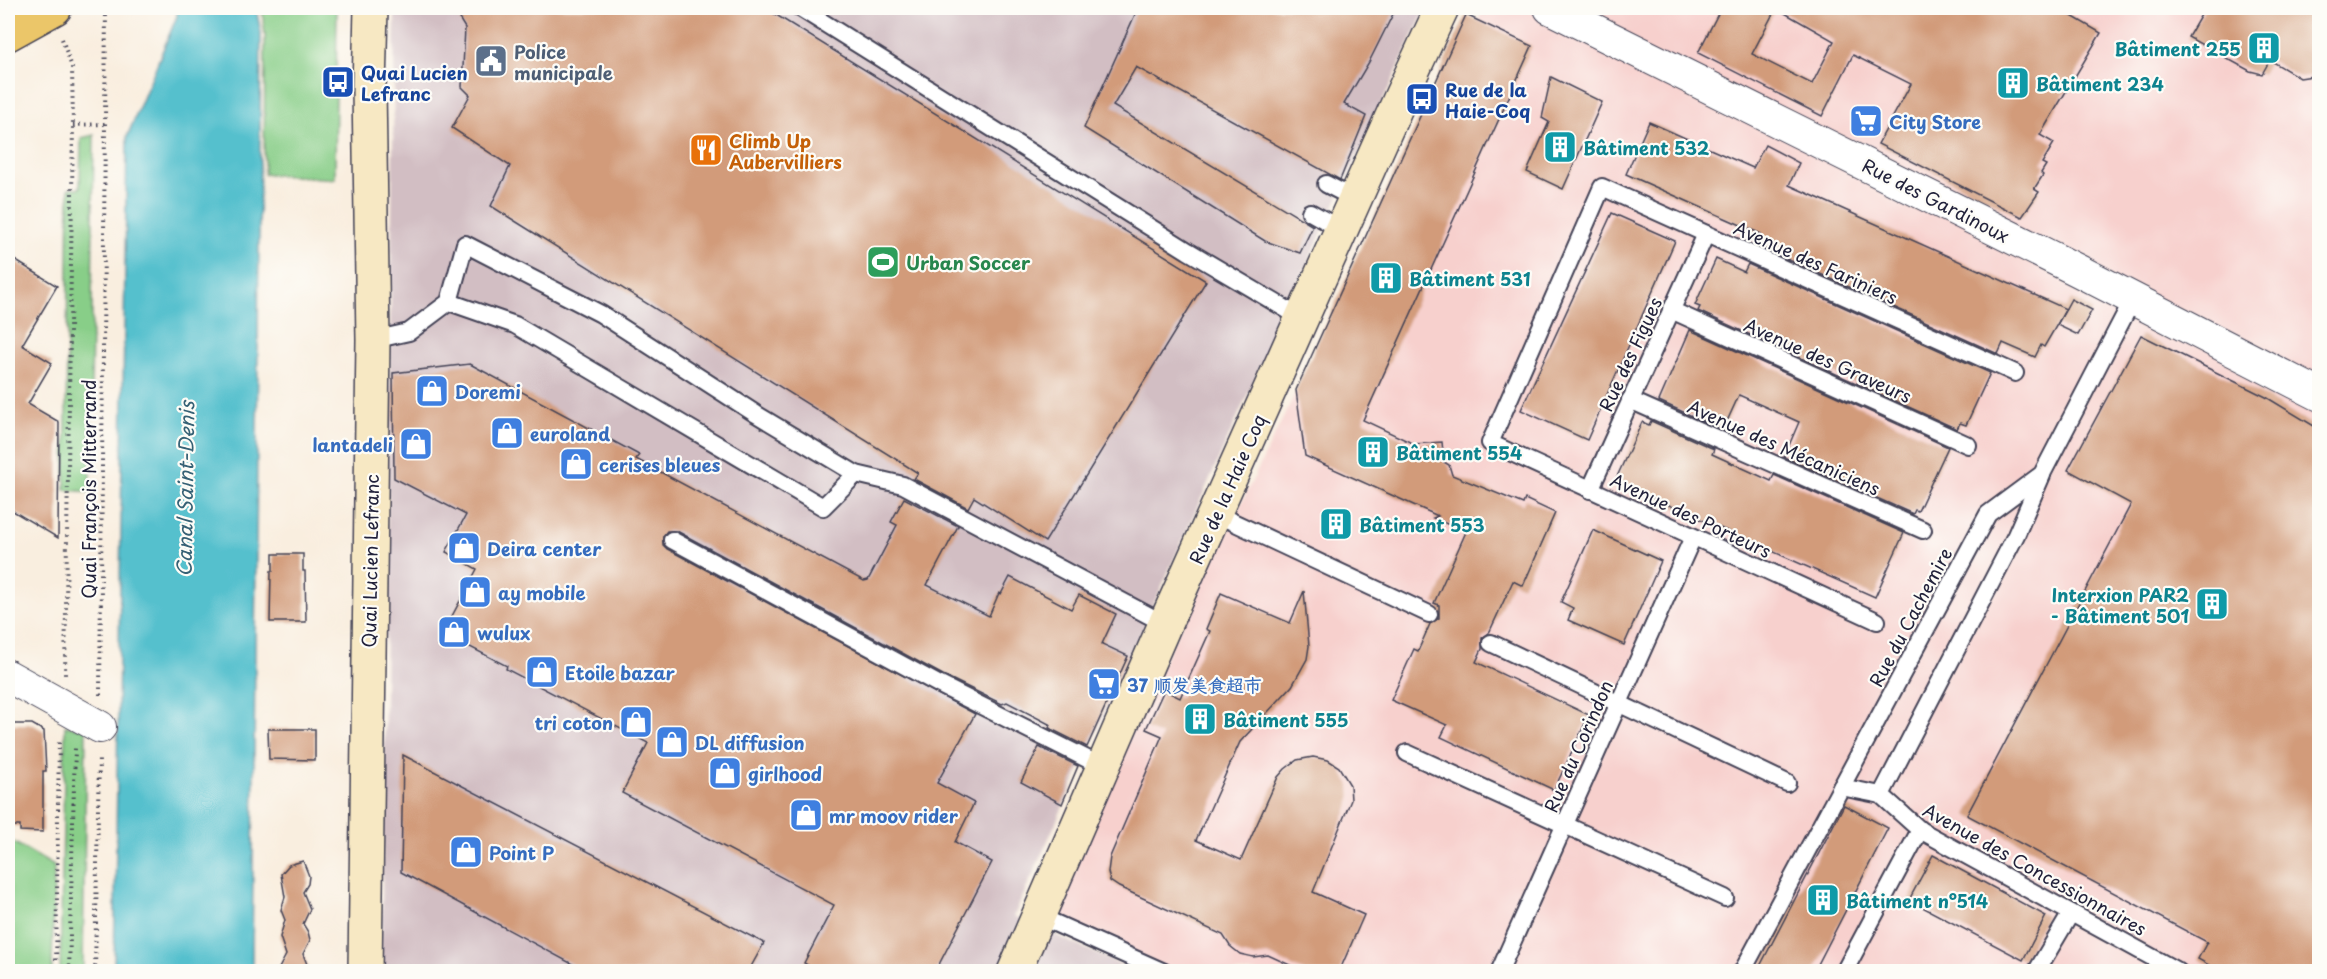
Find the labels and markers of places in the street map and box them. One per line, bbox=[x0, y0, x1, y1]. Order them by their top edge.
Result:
building icon: Bâtiment 255 bbox=[2246, 30, 2282, 66]
place label: Bâtiment 255 bbox=[2114, 35, 2241, 62]
place label: Police municipale bbox=[514, 38, 613, 86]
public building icon: Police municipale bbox=[473, 43, 509, 79]
place label: Quai Lucien Lefranc bbox=[361, 59, 468, 107]
bus stop icon: Quai Lucien Lefranc bbox=[320, 64, 356, 100]
building icon: Bâtiment 234 bbox=[1995, 65, 2031, 101]
place label: Bâtiment 234 bbox=[2036, 70, 2164, 97]
place label: Rue de la Haie-Coq bbox=[1445, 76, 1530, 124]
bus stop icon: Rue de la Haie-Coq bbox=[1404, 81, 1440, 117]
supermarket icon: City Store bbox=[1848, 103, 1884, 139]
place label: City Store bbox=[1889, 108, 1981, 135]
place label: Climb Up Aubervilliers bbox=[729, 127, 842, 175]
building icon: Bâtiment 532 bbox=[1542, 129, 1578, 165]
restaurant icon: Climb Up Aubervilliers bbox=[688, 132, 724, 168]
place label: Bâtiment 532 bbox=[1583, 134, 1710, 161]
sports icon: Urban Soccer bbox=[865, 244, 901, 280]
place label: Urban Soccer bbox=[906, 249, 1031, 276]
building icon: Bâtiment 531 bbox=[1368, 260, 1404, 296]
place label: Bâtiment 531 bbox=[1409, 265, 1531, 292]
shop icon: Doremi bbox=[414, 373, 450, 409]
place label: Doremi bbox=[455, 378, 521, 405]
shop icon: euroland bbox=[489, 415, 525, 451]
place label: euroland bbox=[530, 420, 610, 447]
shop icon: lantadeli bbox=[398, 426, 434, 462]
place label: lantadeli bbox=[312, 431, 393, 458]
building icon: Bâtiment 554 bbox=[1355, 434, 1391, 470]
place label: Bâtiment 554 bbox=[1396, 439, 1522, 466]
shop icon: cerises bleues bbox=[558, 446, 594, 482]
place label: cerises bleues bbox=[599, 451, 721, 478]
building icon: Bâtiment 553 bbox=[1318, 506, 1354, 542]
place label: Bâtiment 553 bbox=[1359, 511, 1485, 538]
shop icon: Deira center bbox=[446, 530, 482, 566]
place label: Deira center bbox=[487, 535, 602, 562]
shop icon: ay mobile bbox=[457, 574, 493, 610]
place label: ay mobile bbox=[498, 579, 586, 606]
place label: Interxion PAR2 - Bâtiment 501 bbox=[2051, 581, 2189, 629]
building icon: Interxion PAR2 - Bâtiment 501 bbox=[2194, 586, 2230, 622]
shop icon: wulux bbox=[436, 614, 472, 650]
place label: wulux bbox=[477, 619, 530, 646]
shop icon: Etoile bazar bbox=[524, 654, 560, 690]
place label: Etoile bazar bbox=[565, 659, 675, 686]
supermarket icon: 37 顺发美食超市 bbox=[1086, 666, 1122, 702]
place label: 37 顺发美食超市 bbox=[1127, 671, 1262, 698]
building icon: Bâtiment 555 bbox=[1182, 701, 1218, 737]
shop icon: tri coton bbox=[618, 704, 654, 740]
place label: Bâtiment 555 bbox=[1223, 706, 1349, 733]
place label: tri coton bbox=[535, 709, 613, 736]
shop icon: DL diffusion bbox=[654, 724, 690, 760]
place label: DL diffusion bbox=[695, 729, 805, 756]
shop icon: girlhood bbox=[707, 755, 743, 791]
place label: girlhood bbox=[748, 760, 822, 787]
shop icon: mr moov rider bbox=[788, 797, 824, 833]
place label: mr moov rider bbox=[829, 802, 959, 829]
shop icon: Point P bbox=[448, 834, 484, 870]
place label: Point P bbox=[489, 839, 554, 866]
building icon: Bâtiment n°514 bbox=[1805, 882, 1841, 918]
place label: Bâtiment n°514 bbox=[1846, 887, 1988, 914]

